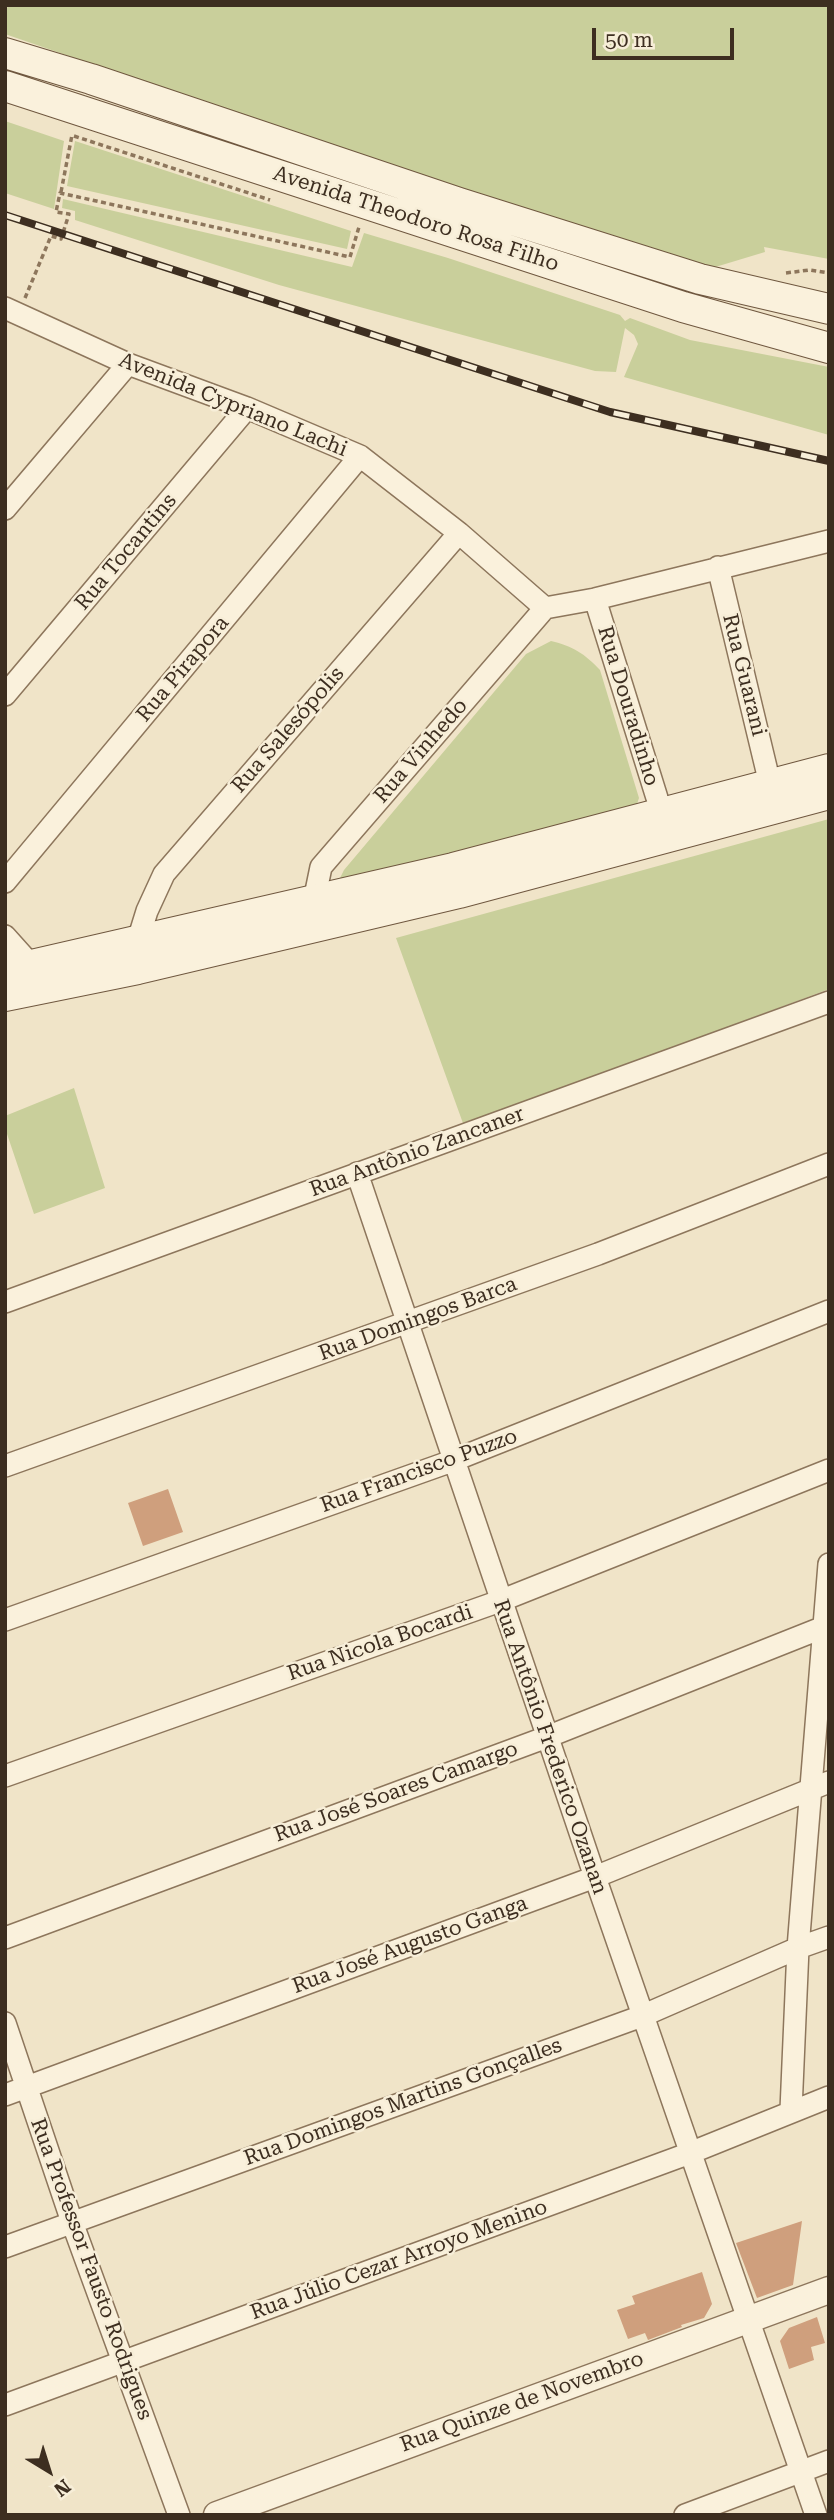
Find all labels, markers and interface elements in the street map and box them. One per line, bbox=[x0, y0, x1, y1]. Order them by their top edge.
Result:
scale bar bbox=[596, 14, 738, 58]
text: 50 m bbox=[605, 28, 653, 52]
street label: Avenida Theodoro Rosa Filho bbox=[270, 161, 562, 277]
street label: Avenida Cypriano Lachi bbox=[115, 348, 351, 462]
street label: Rua Tocantins bbox=[70, 489, 182, 615]
street label: Rua Pirapora bbox=[131, 611, 235, 727]
street label: Rua Guarani bbox=[717, 611, 771, 739]
street label: Rua Douradinho bbox=[592, 623, 664, 789]
street label: Rua Salesópolis bbox=[226, 662, 350, 798]
street label: Rua Vinhedo bbox=[369, 694, 473, 808]
street label: Rua Antônio Zancaner bbox=[306, 1101, 528, 1203]
street label: Rua Domingos Barca bbox=[315, 1271, 521, 1367]
street label: Rua Francisco Puzzo bbox=[317, 1424, 521, 1518]
street label: Rua Antônio Frederico Ozanan bbox=[488, 1596, 612, 1898]
street label: Rua Nicola Bocardi bbox=[284, 1599, 476, 1687]
street label: Rua José Soares Camargo bbox=[271, 1736, 521, 1848]
street label: Rua José Augusto Ganga bbox=[289, 1891, 531, 1999]
street label: Rua Domingos Martins Gonçalles bbox=[241, 2033, 565, 2171]
street label: Rua Professor Fausto Rodrigues bbox=[25, 2115, 157, 2423]
street label: Rua Júlio Cezar Arroyo Menino bbox=[247, 2194, 551, 2326]
street label: Rua Quinze de Novembro bbox=[397, 2346, 647, 2458]
north arrow bbox=[14, 2436, 84, 2506]
text: N bbox=[49, 2474, 75, 2502]

